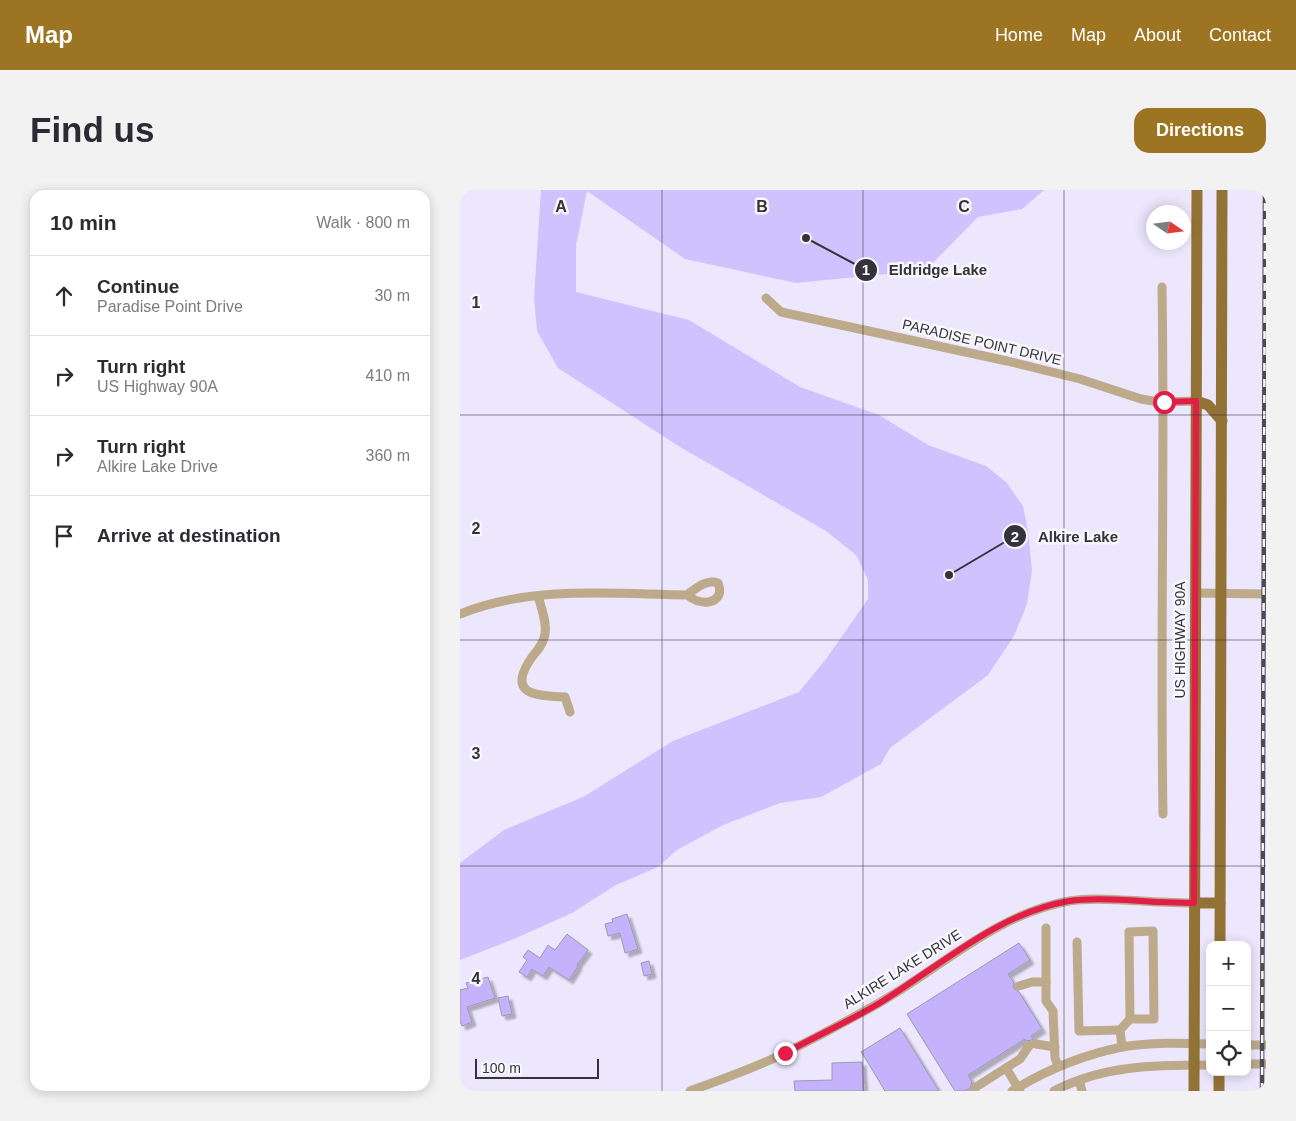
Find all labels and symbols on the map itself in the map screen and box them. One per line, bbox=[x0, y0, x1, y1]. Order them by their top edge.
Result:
text: A bbox=[555, 198, 567, 215]
text: B bbox=[756, 198, 768, 215]
text: C bbox=[958, 198, 970, 215]
north arrow bbox=[1146, 205, 1191, 250]
callout: Eldridge Lake bbox=[853, 255, 997, 285]
text: 1 bbox=[862, 261, 870, 278]
text: Eldridge Lake bbox=[889, 261, 987, 278]
text: 1 bbox=[472, 294, 481, 311]
street label: PARADISE POINT DRIVE bbox=[901, 316, 1063, 368]
route start bbox=[1153, 391, 1176, 414]
text: 2 bbox=[472, 520, 481, 537]
callout: Alkire Lake bbox=[1003, 521, 1128, 551]
text: 2 bbox=[1011, 528, 1019, 545]
text: Alkire Lake bbox=[1038, 528, 1118, 545]
street label: US HIGHWAY 90A bbox=[1172, 581, 1188, 699]
text: 3 bbox=[472, 745, 481, 762]
street label: ALKIRE LAKE DRIVE bbox=[840, 926, 964, 1012]
text: 4 bbox=[472, 970, 481, 987]
route end bbox=[774, 1042, 797, 1065]
scale bar bbox=[475, 1056, 599, 1079]

